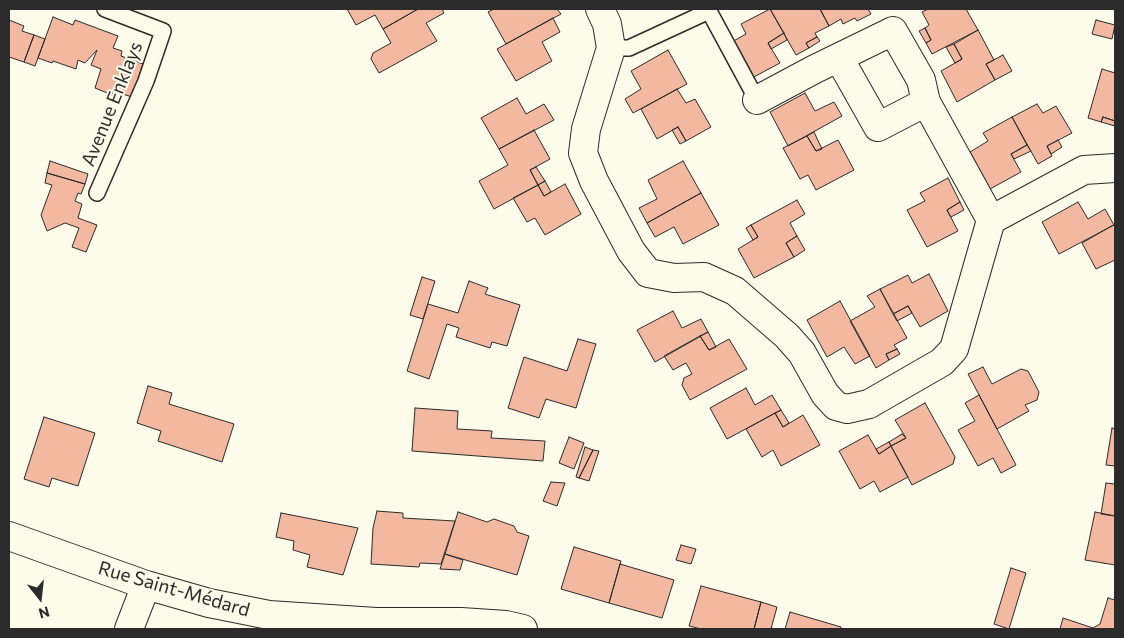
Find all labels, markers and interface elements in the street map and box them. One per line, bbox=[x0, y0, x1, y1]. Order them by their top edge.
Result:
street label: Avenue Enklays bbox=[77, 38, 147, 170]
street label: Rue Saint-Médard bbox=[95, 556, 253, 622]
north arrow bbox=[15, 573, 65, 623]
text: N bbox=[37, 603, 52, 623]

